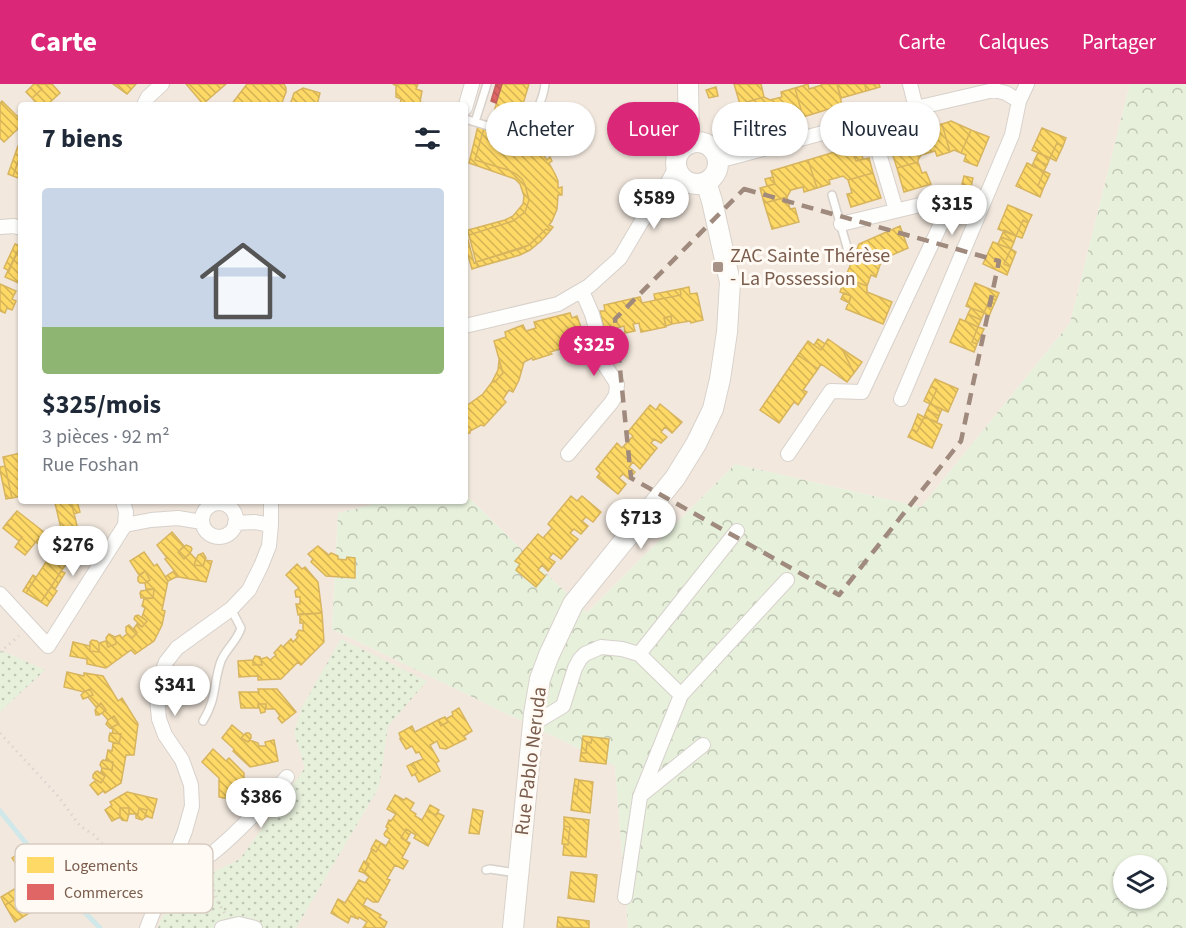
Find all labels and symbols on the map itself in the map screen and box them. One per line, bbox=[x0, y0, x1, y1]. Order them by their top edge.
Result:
pin: $589 bbox=[618, 179, 690, 230]
pin: $315 bbox=[916, 185, 988, 236]
place label: ZAC Sainte Thérèse - La Possession bbox=[730, 242, 890, 293]
marker: ZAC Sainte Thérèse - La Possession bbox=[711, 260, 725, 274]
pin: $325 bbox=[558, 326, 630, 377]
pin: $713 bbox=[605, 499, 677, 550]
pin: $276 bbox=[37, 526, 109, 577]
pin: $341 bbox=[139, 666, 211, 717]
street label: Rue Pablo Neruda bbox=[508, 685, 554, 837]
pin: $386 bbox=[225, 778, 297, 829]
legend bbox=[15, 844, 213, 913]
text: Logements bbox=[64, 855, 138, 877]
text: Commerces bbox=[64, 882, 144, 904]

